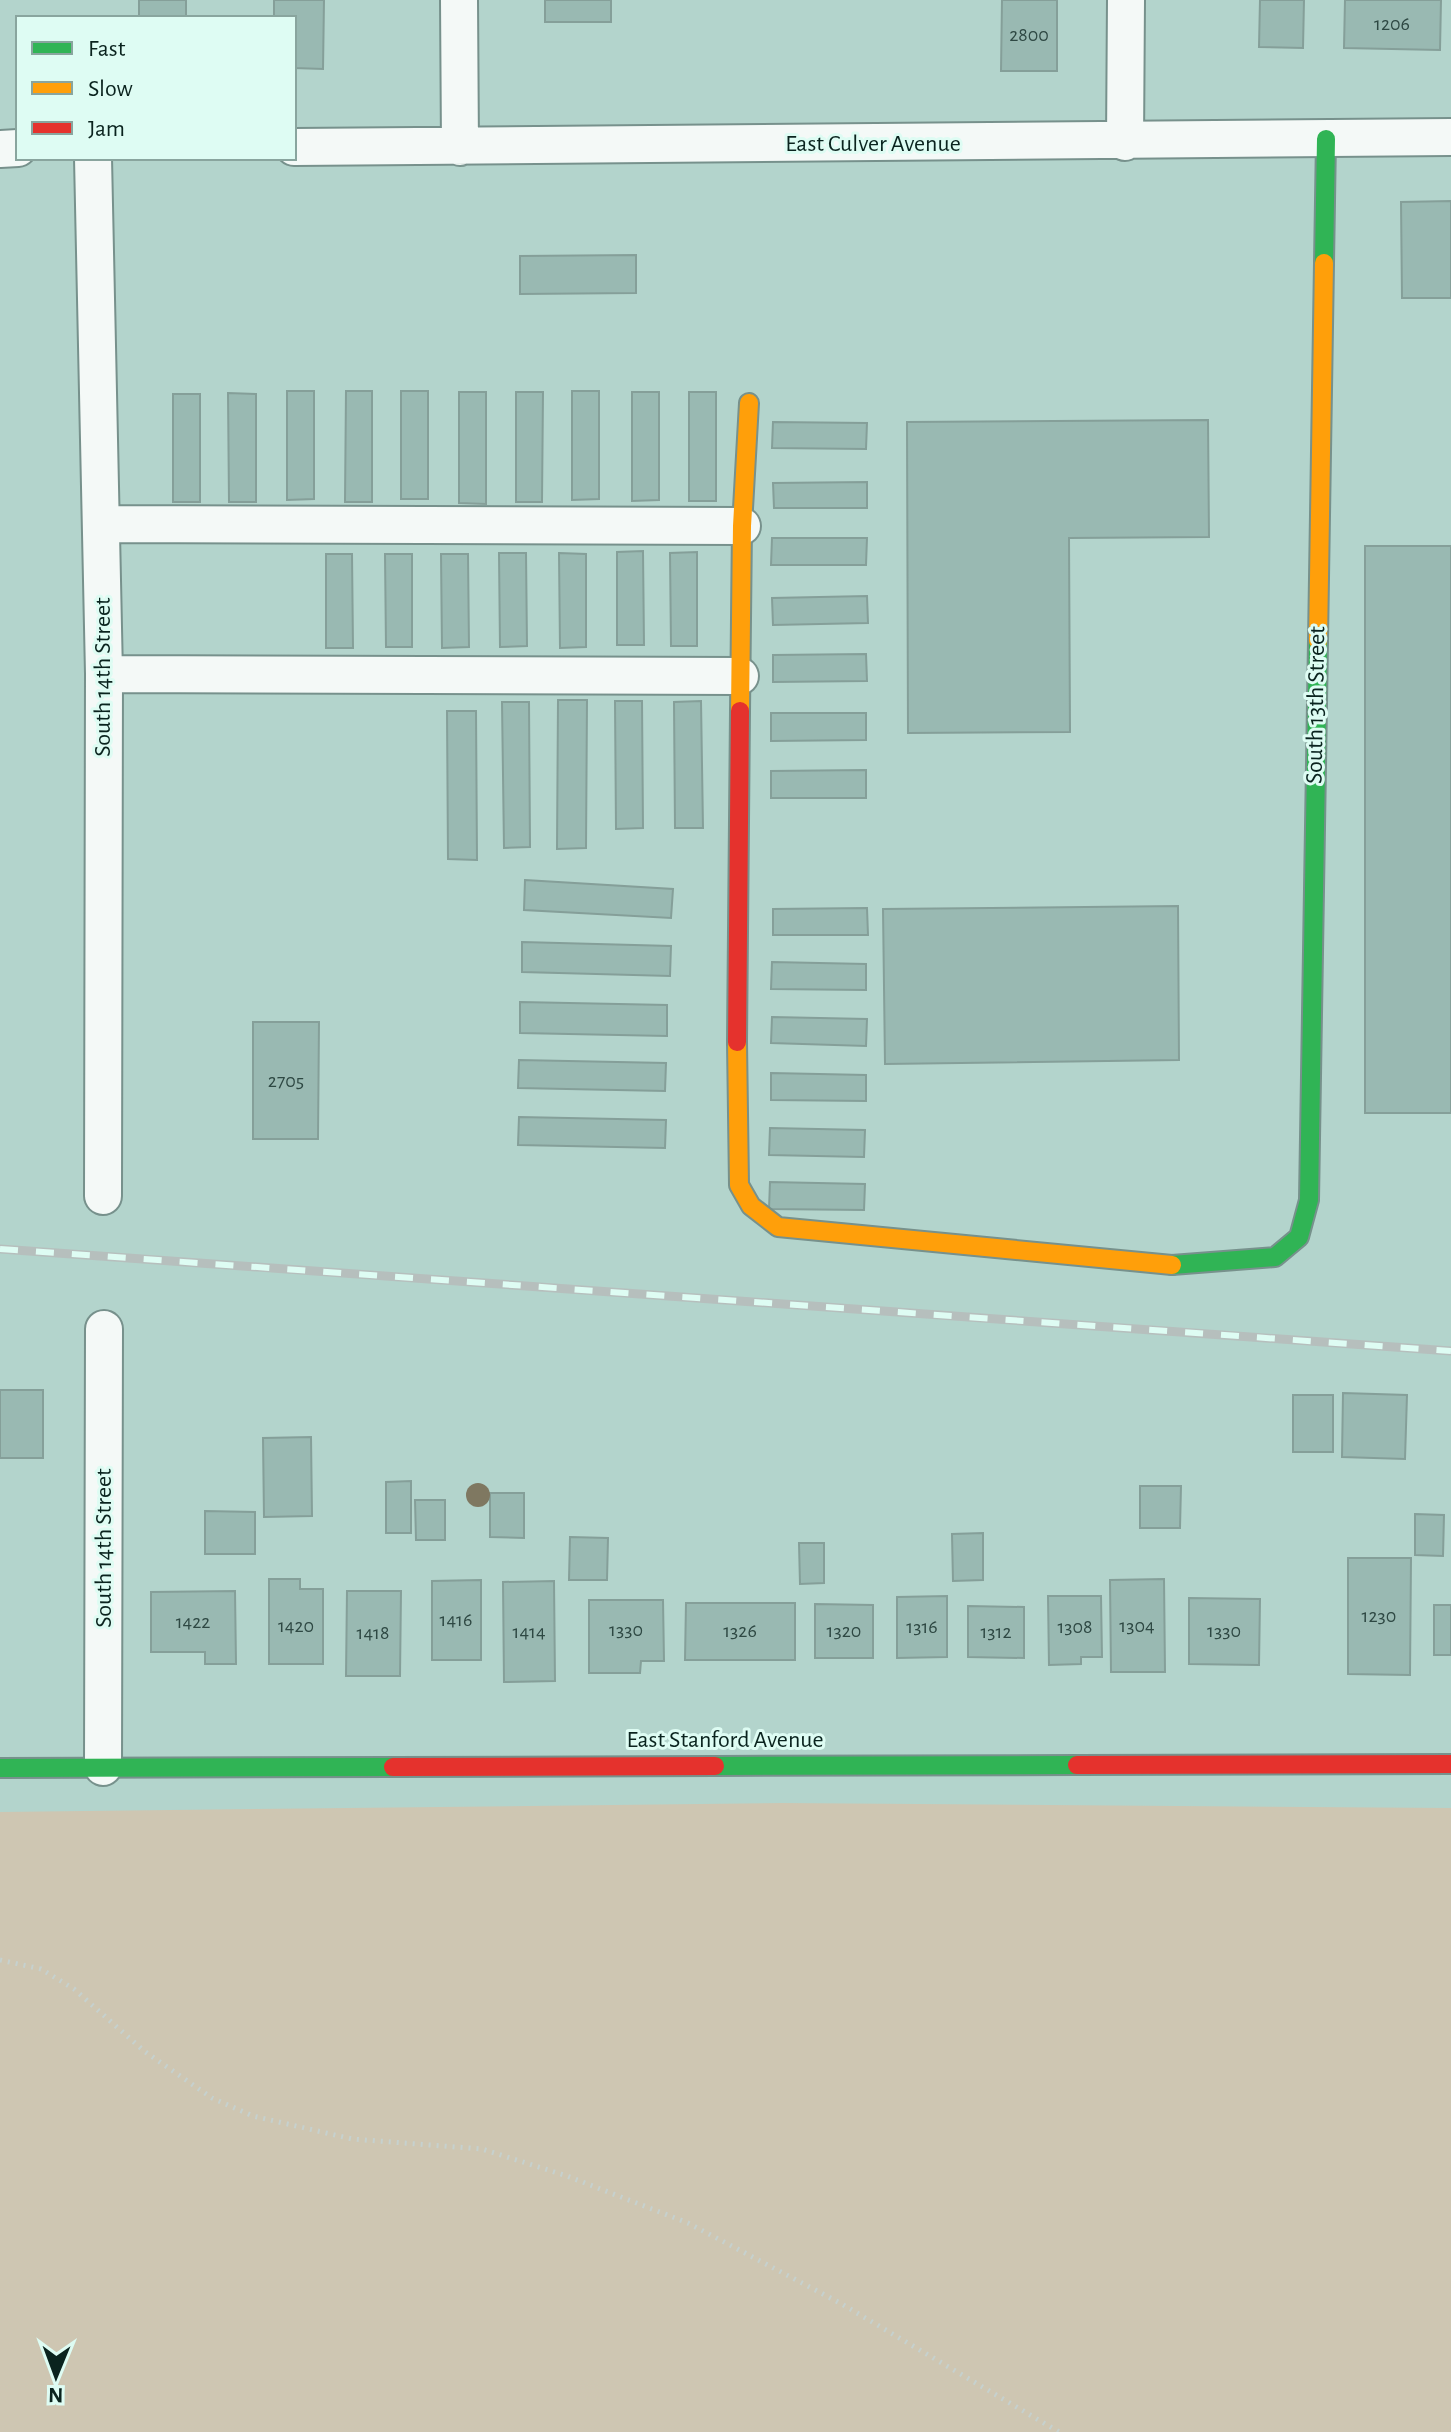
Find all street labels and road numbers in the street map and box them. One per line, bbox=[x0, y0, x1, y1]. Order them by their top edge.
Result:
street label: East Culver Avenue bbox=[785, 132, 961, 156]
street label: South 14th Street bbox=[91, 597, 115, 757]
street label: South 13th Street bbox=[1303, 626, 1329, 784]
street label: South 14th Street bbox=[92, 1468, 116, 1628]
street label: East Stanford Avenue bbox=[626, 1728, 824, 1752]

